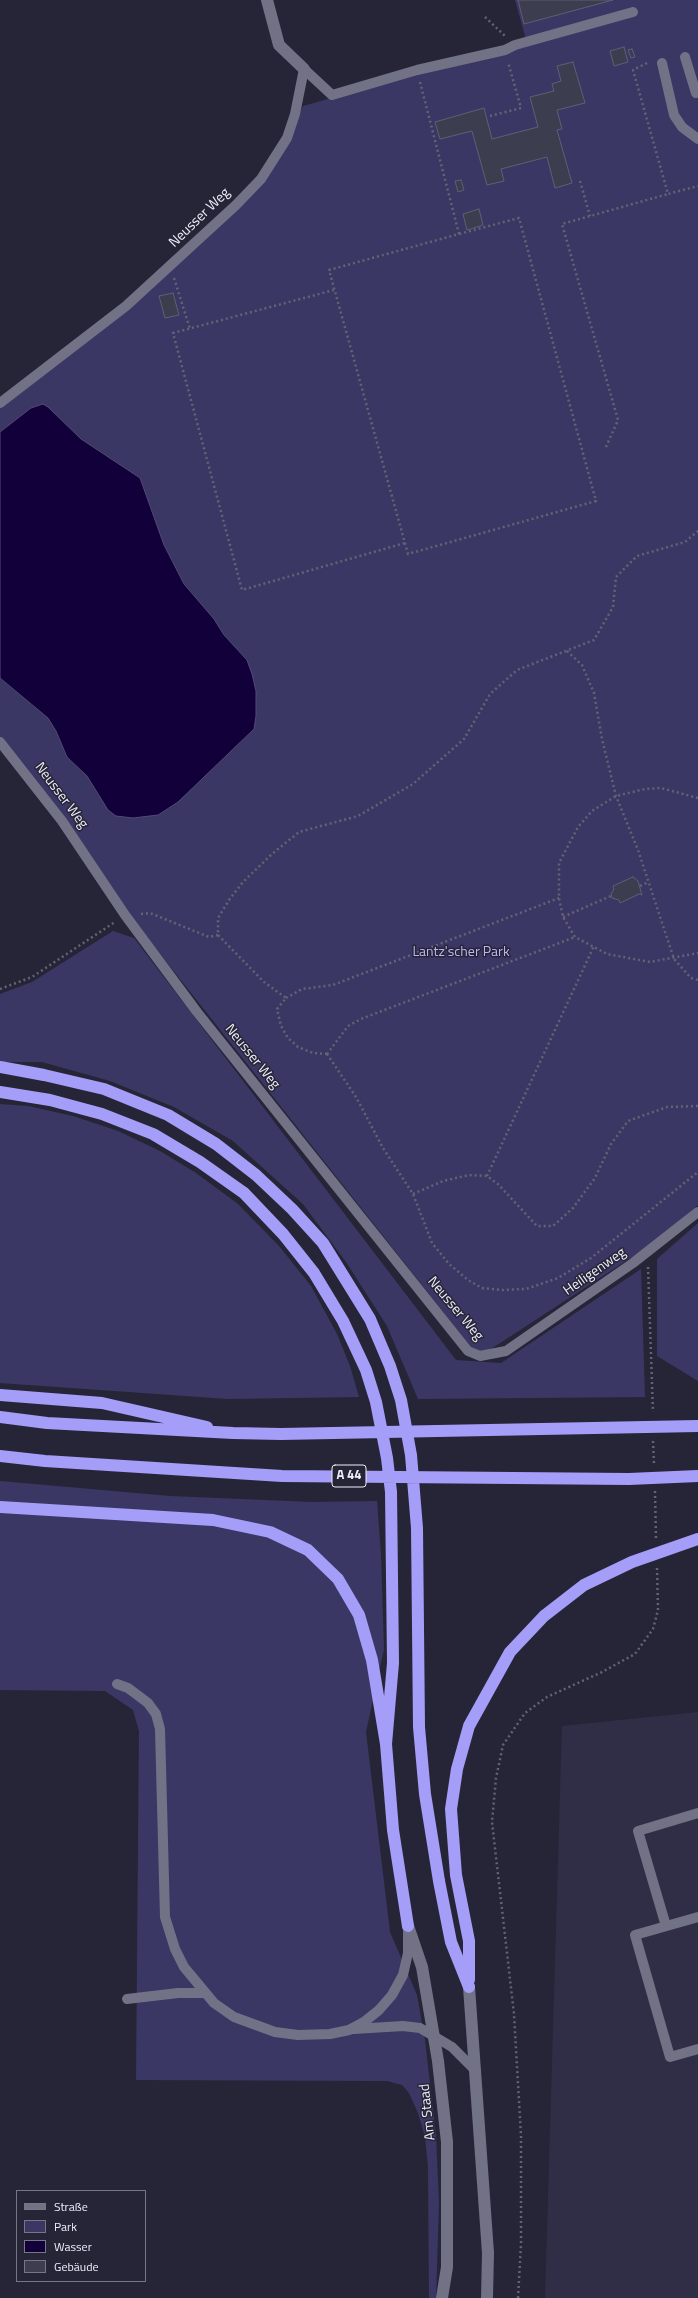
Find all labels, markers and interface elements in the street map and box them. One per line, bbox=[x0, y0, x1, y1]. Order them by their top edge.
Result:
street label: Neusser Weg bbox=[166, 185, 234, 251]
street label: Neusser Weg bbox=[31, 760, 91, 832]
park label: Lantz'scher Park bbox=[412, 945, 510, 961]
street label: Neusser Weg bbox=[221, 1021, 283, 1093]
street label: Heiligenweg bbox=[561, 1244, 629, 1300]
street label: Neusser Weg bbox=[423, 1274, 487, 1344]
road number: A 44 bbox=[332, 1465, 366, 1487]
street label: Am Staad bbox=[417, 2083, 439, 2141]
legend bbox=[16, 2190, 146, 2282]
text: Straße bbox=[54, 2197, 88, 2216]
text: Park bbox=[54, 2217, 77, 2236]
text: Wasser bbox=[54, 2237, 92, 2256]
text: Gebäude bbox=[54, 2257, 99, 2276]

